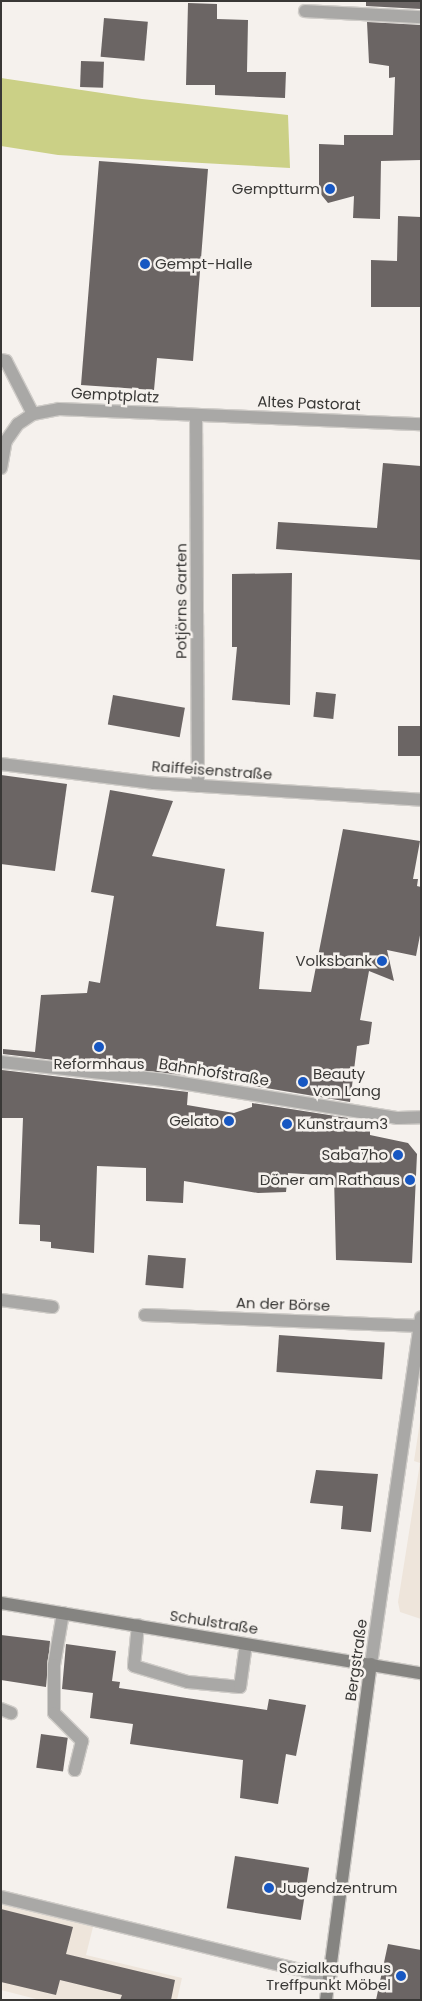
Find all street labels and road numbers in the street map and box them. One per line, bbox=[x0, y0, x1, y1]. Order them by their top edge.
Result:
street label: Gemptplatz bbox=[70, 384, 160, 406]
street label: Altes Pastorat bbox=[257, 392, 361, 414]
street label: Potjörns Garten bbox=[172, 543, 190, 659]
street label: Raiffeisenstraße bbox=[151, 757, 273, 783]
street label: Bahnhofstraße bbox=[158, 1054, 270, 1090]
street label: An der Börse bbox=[236, 1293, 330, 1315]
street label: Schulstraße bbox=[168, 1606, 260, 1638]
street label: Bergstraße bbox=[341, 1618, 371, 1702]

